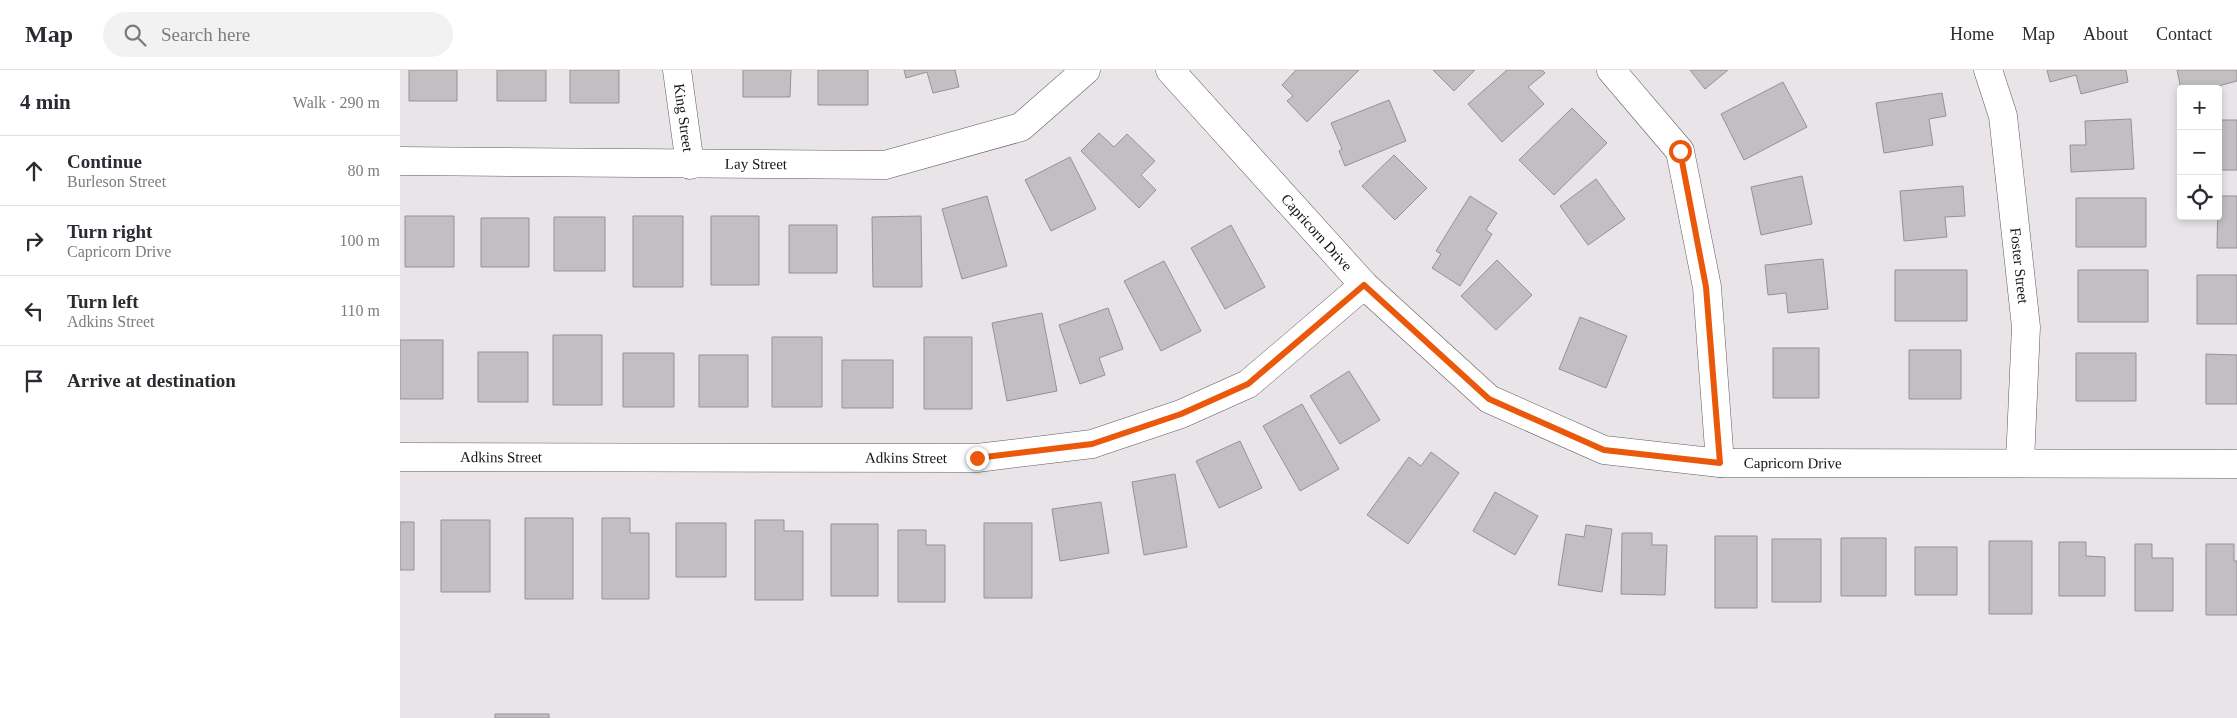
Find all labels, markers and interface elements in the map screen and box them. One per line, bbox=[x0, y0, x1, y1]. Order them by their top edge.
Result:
search box bbox=[103, 12, 453, 57]
text: Map bbox=[25, 21, 73, 47]
icon: search bbox=[121, 21, 149, 49]
text: Search here bbox=[161, 24, 250, 45]
text: Home bbox=[1950, 24, 1994, 44]
text: Map bbox=[2022, 24, 2055, 44]
text: About bbox=[2083, 24, 2128, 44]
text: Contact bbox=[2156, 24, 2212, 44]
street label: King Street bbox=[671, 82, 696, 154]
map controls bbox=[2177, 85, 2222, 220]
button: + bbox=[2177, 85, 2222, 130]
text: 4 min bbox=[20, 90, 71, 114]
text: Walk · 290 m bbox=[293, 94, 380, 111]
button: − bbox=[2177, 130, 2222, 175]
route start bbox=[1669, 140, 1692, 163]
text: Continue bbox=[67, 151, 142, 172]
street label: Lay Street bbox=[725, 156, 788, 172]
icon: ahead bbox=[20, 157, 48, 185]
text: 80 m bbox=[348, 162, 380, 179]
text: Burleson Street bbox=[67, 173, 166, 190]
button: locate bbox=[2177, 175, 2222, 220]
street label: Capricorn Drive bbox=[1278, 191, 1356, 275]
text: Turn right bbox=[67, 221, 152, 242]
icon: right bbox=[20, 227, 48, 255]
street label: Foster Street bbox=[2007, 227, 2031, 305]
text: 100 m bbox=[340, 232, 380, 249]
text: Capricorn Drive bbox=[67, 243, 171, 260]
text: Turn left bbox=[67, 291, 139, 312]
icon: left bbox=[20, 297, 48, 325]
text: 110 m bbox=[340, 302, 380, 319]
text: Adkins Street bbox=[67, 313, 155, 330]
icon: arrive bbox=[20, 367, 48, 395]
text: Arrive at destination bbox=[67, 370, 236, 391]
route end bbox=[966, 447, 989, 470]
street label: Adkins Street bbox=[460, 449, 543, 465]
street label: Adkins Street bbox=[865, 450, 948, 466]
street label: Capricorn Drive bbox=[1744, 455, 1842, 471]

